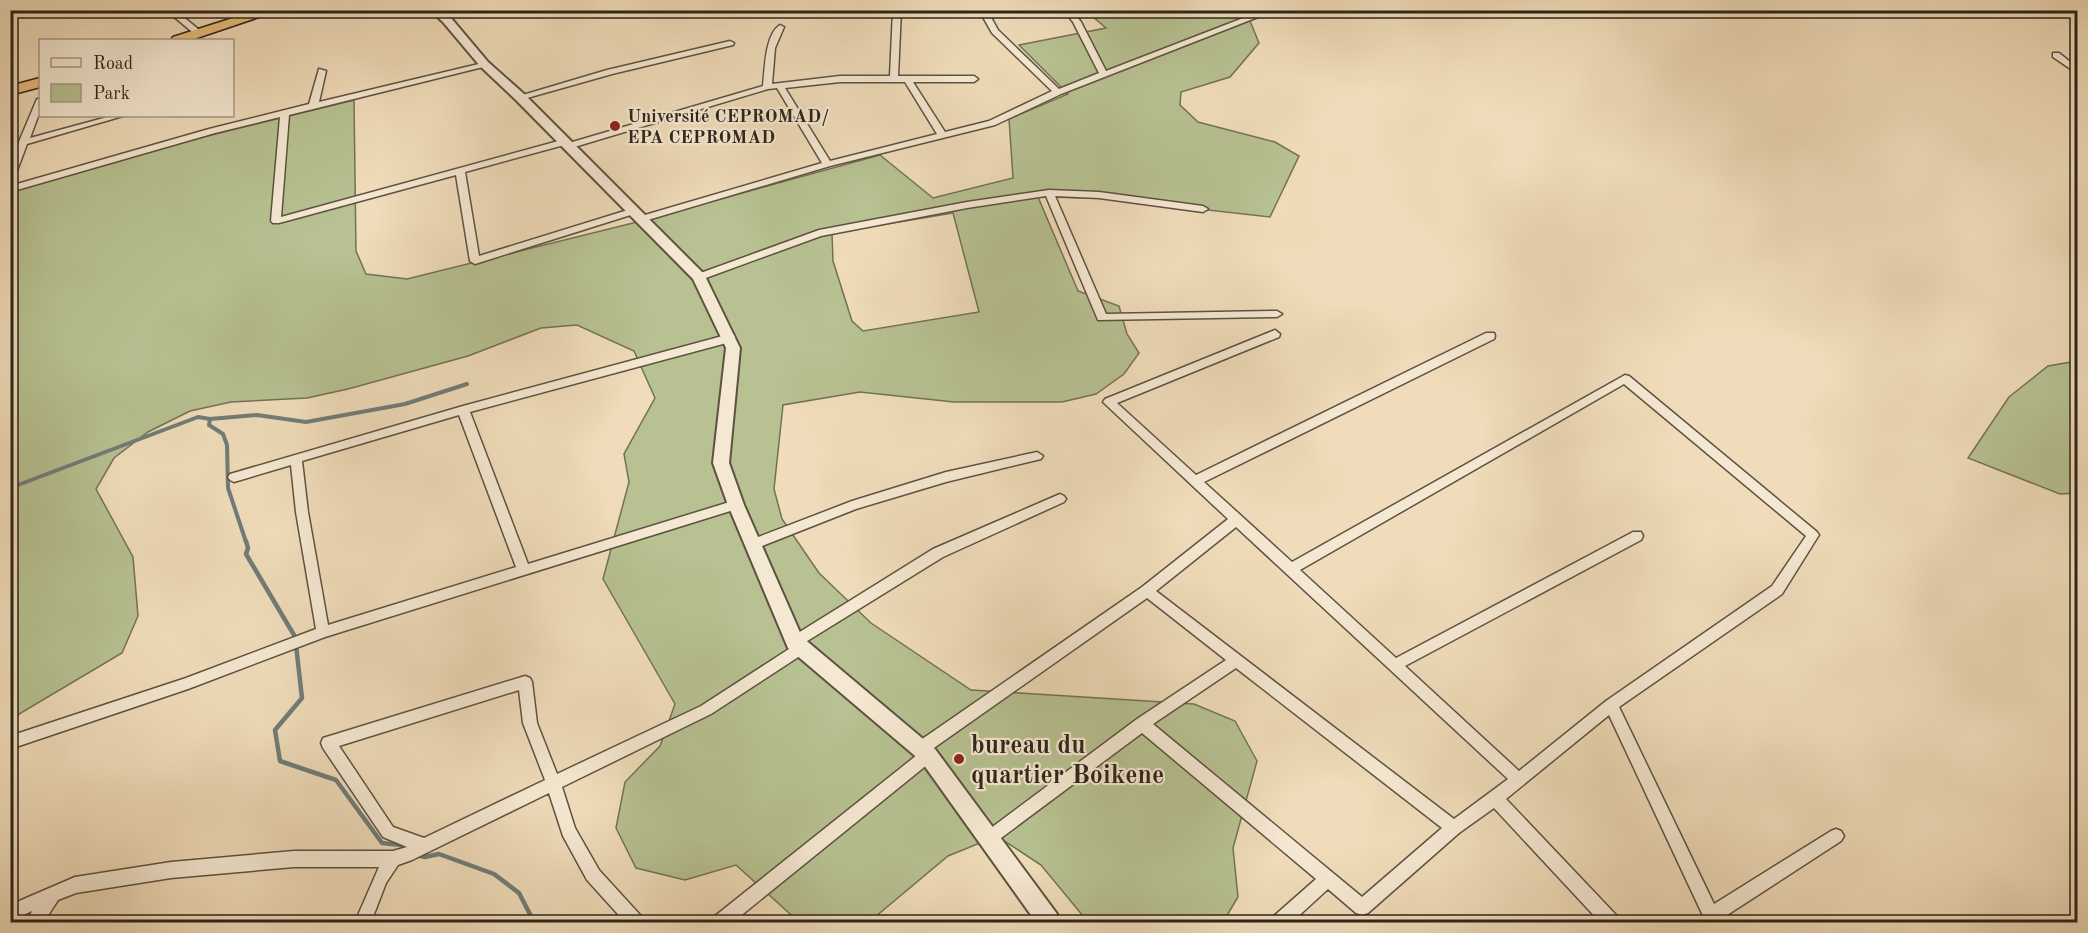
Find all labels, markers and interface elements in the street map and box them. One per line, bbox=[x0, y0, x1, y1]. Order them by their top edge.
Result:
legend bbox=[39, 39, 234, 117]
text: Road bbox=[93, 55, 133, 73]
text: Park bbox=[93, 85, 130, 103]
place label: Université CEPROMAD/ EPA CEPROMAD bbox=[627, 108, 829, 147]
marker: Université CEPROMAD/ EPA CEPROMAD bbox=[608, 119, 622, 133]
place label: bureau du quartier Boikene bbox=[971, 733, 1164, 789]
marker: bureau du quartier Boikene bbox=[952, 752, 966, 766]

